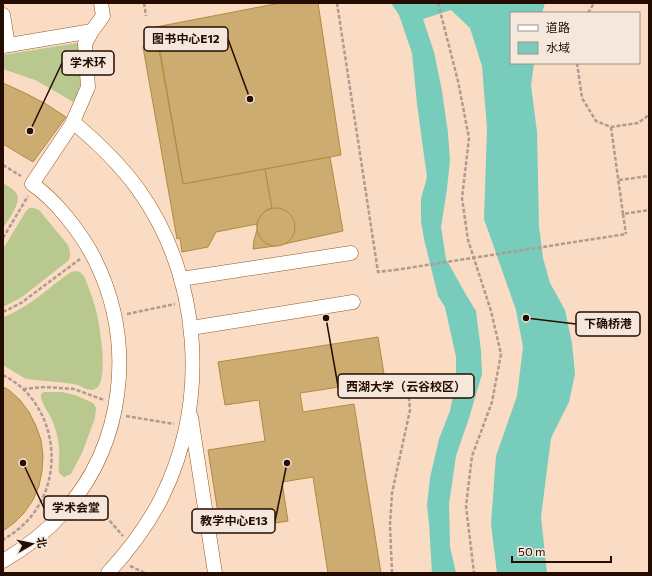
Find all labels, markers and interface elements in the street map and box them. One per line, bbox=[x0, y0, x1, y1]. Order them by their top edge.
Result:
legend bbox=[510, 12, 640, 64]
text: 道路 bbox=[546, 20, 570, 34]
callout: 图书中心E12 bbox=[144, 27, 228, 51]
text: 图书中心E12 bbox=[152, 31, 220, 45]
text: 水域 bbox=[546, 40, 570, 54]
callout: 学术环 bbox=[62, 51, 114, 75]
text: 学术环 bbox=[70, 55, 106, 69]
callout: 下确桥港 bbox=[576, 312, 640, 336]
text: 下确桥港 bbox=[584, 316, 632, 330]
callout: 西湖大学（云谷校区） bbox=[338, 374, 474, 398]
text: 西湖大学（云谷校区） bbox=[346, 379, 466, 393]
callout: 学术会堂 bbox=[44, 496, 108, 520]
text: 学术会堂 bbox=[52, 500, 100, 514]
callout: 教学中心E13 bbox=[192, 509, 275, 533]
text: 教学中心E13 bbox=[200, 513, 268, 527]
north arrow bbox=[12, 524, 52, 564]
text: 北 bbox=[35, 536, 50, 549]
scale bar bbox=[512, 538, 611, 564]
text: 50 m bbox=[518, 544, 546, 558]

